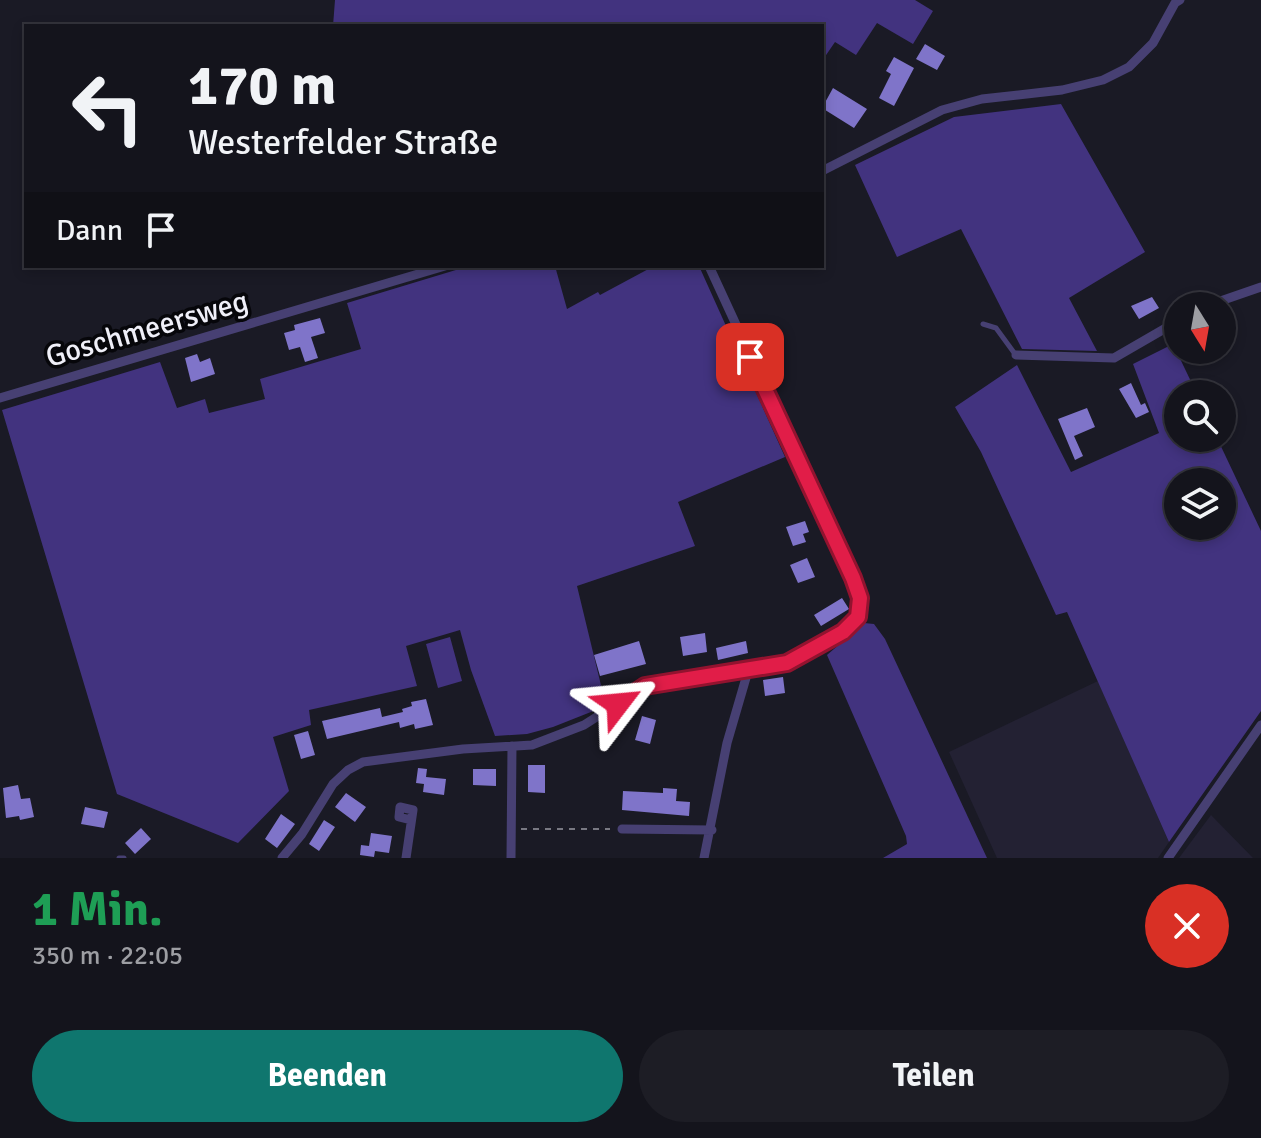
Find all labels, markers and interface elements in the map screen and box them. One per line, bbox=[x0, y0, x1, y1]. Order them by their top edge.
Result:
text: 170 m bbox=[188, 51, 336, 120]
icon: left bbox=[56, 56, 160, 160]
text: Westerfelder Straße bbox=[188, 120, 498, 165]
icon: arrive bbox=[139, 208, 183, 252]
text: Dann bbox=[56, 212, 123, 249]
street label: Goschmeersweg bbox=[42, 282, 252, 376]
north arrow bbox=[1164, 292, 1236, 364]
map controls bbox=[1164, 292, 1236, 540]
pin bbox=[716, 323, 784, 391]
icon: arrive bbox=[728, 335, 772, 379]
button: search bbox=[1164, 380, 1236, 452]
button: layers bbox=[1164, 468, 1236, 540]
position arrow bbox=[576, 662, 660, 746]
text: 1 Min. bbox=[32, 880, 163, 939]
button: close bbox=[1145, 884, 1229, 968]
text: 350 m · 22:05 bbox=[32, 940, 183, 972]
button: Beenden bbox=[32, 1030, 623, 1122]
button: Teilen bbox=[639, 1030, 1229, 1122]

